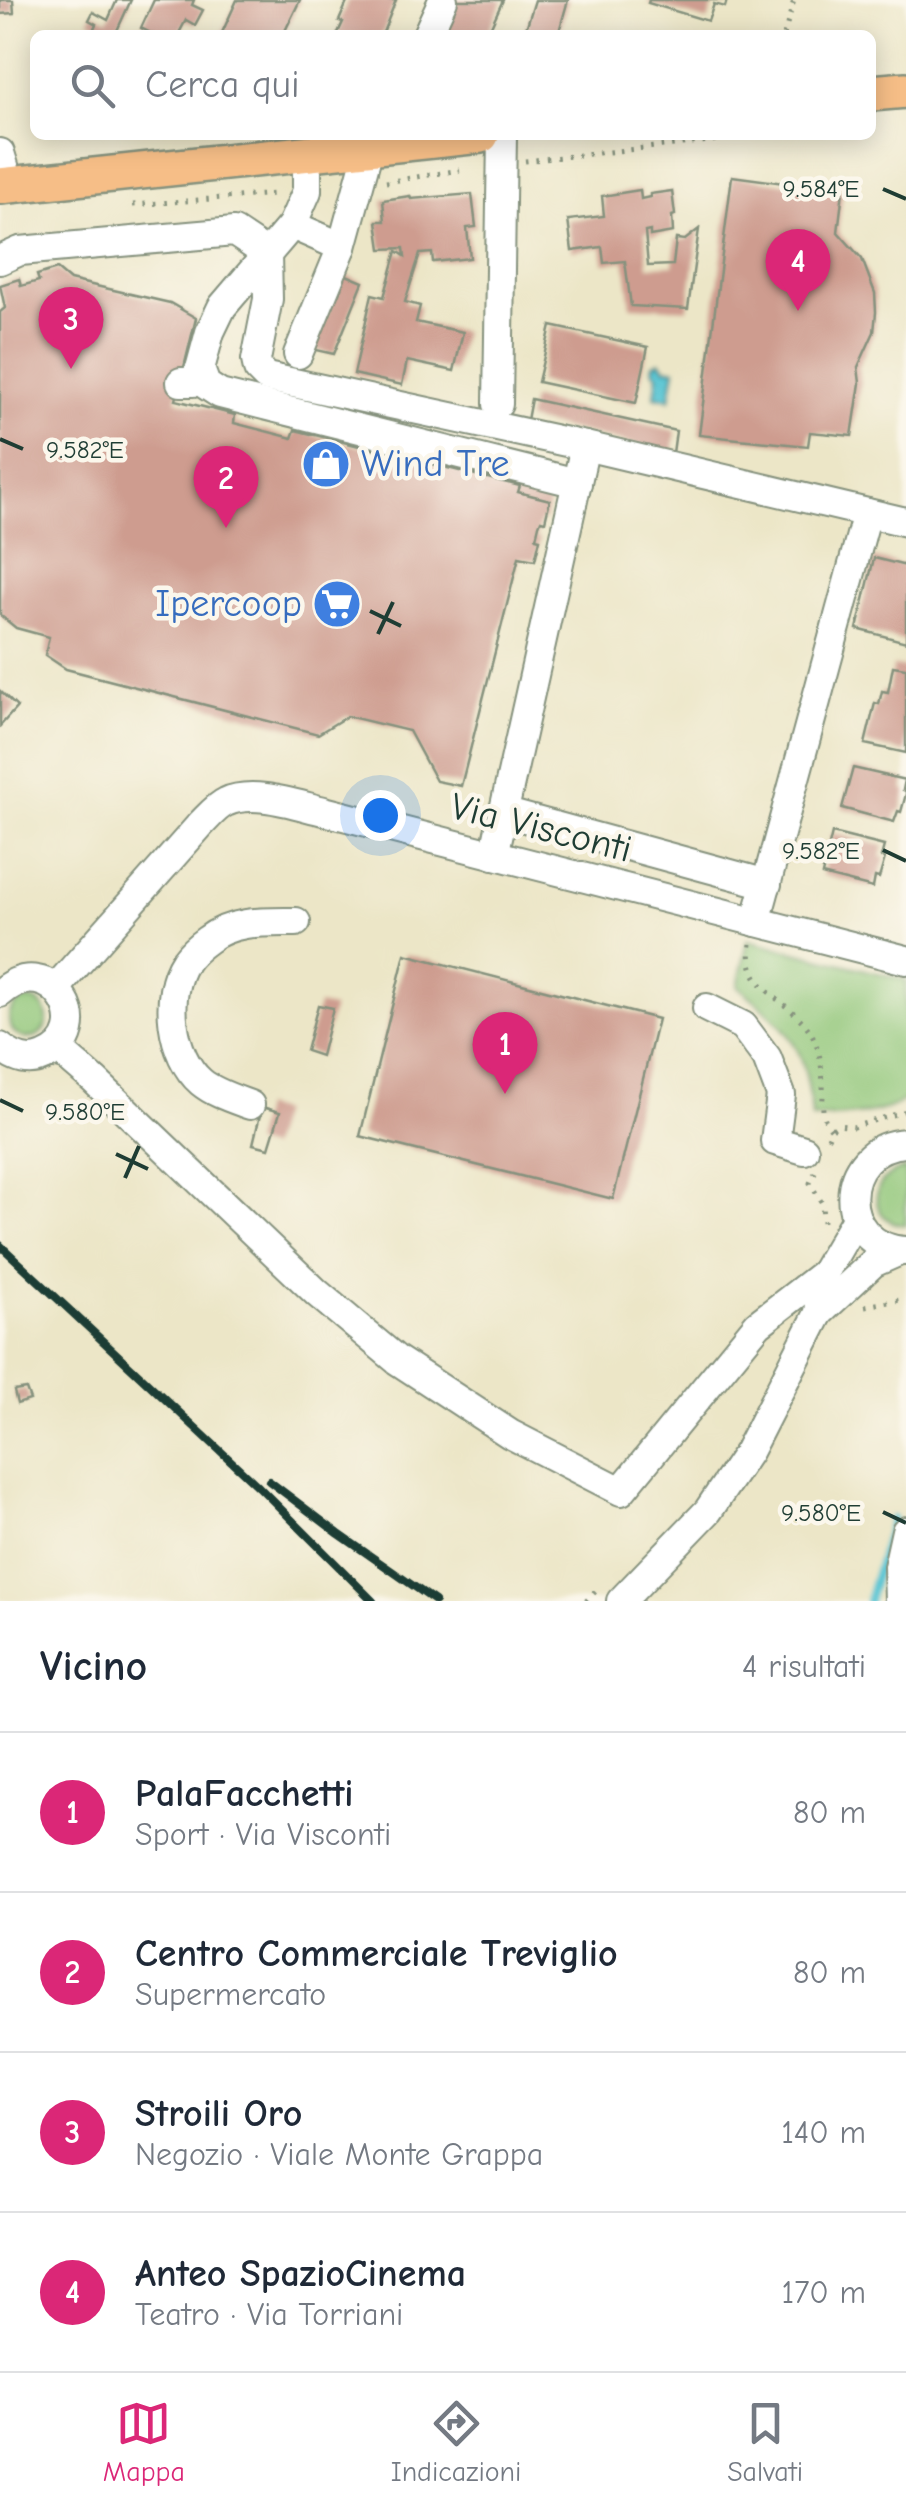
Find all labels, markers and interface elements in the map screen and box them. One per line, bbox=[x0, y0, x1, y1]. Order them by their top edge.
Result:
search box bbox=[30, 30, 876, 140]
icon: search bbox=[65, 58, 120, 113]
text: Cerca qui bbox=[145, 63, 300, 107]
text: 9.584°E bbox=[783, 174, 859, 203]
pin: 4 bbox=[766, 228, 830, 311]
pin: 3 bbox=[38, 286, 104, 369]
text: 9.582°E bbox=[46, 435, 124, 464]
shop icon: Wind Tre bbox=[300, 438, 352, 490]
place label: Wind Tre bbox=[361, 442, 510, 486]
pin: 2 bbox=[194, 446, 258, 528]
supermarket icon: Ipercoop bbox=[311, 578, 363, 630]
place label: Ipercoop bbox=[155, 582, 302, 626]
street label: Via Visconti bbox=[446, 784, 636, 872]
your location bbox=[355, 790, 406, 841]
text: 9.582°E bbox=[782, 836, 860, 865]
pin: 1 bbox=[472, 1012, 538, 1094]
text: 9.580°E bbox=[45, 1097, 125, 1126]
text: 9.580°E bbox=[781, 1498, 861, 1527]
text: Vicino bbox=[40, 1642, 147, 1691]
text: 4 risultati bbox=[742, 1648, 866, 1685]
text: PalaFacchetti bbox=[135, 1772, 354, 1816]
text: 1 bbox=[66, 1794, 79, 1831]
text: 80 m bbox=[793, 1794, 866, 1831]
text: Sport · Via Visconti bbox=[135, 1816, 391, 1853]
text: Centro Commerciale Treviglio bbox=[135, 1932, 618, 1976]
text: 2 bbox=[65, 1954, 80, 1991]
text: 80 m bbox=[793, 1954, 866, 1991]
text: Supermercato bbox=[135, 1976, 326, 2013]
text: Stroili Oro bbox=[135, 2092, 302, 2136]
text: 3 bbox=[65, 2114, 80, 2151]
text: 140 m bbox=[781, 2114, 866, 2151]
text: Negozio · Viale Monte Grappa bbox=[135, 2136, 543, 2173]
text: Anteo SpazioCinema bbox=[135, 2252, 466, 2296]
text: 4 bbox=[65, 2274, 80, 2311]
text: 170 m bbox=[782, 2274, 866, 2311]
text: Teatro · Via Torriani bbox=[135, 2296, 403, 2333]
tab: Mappa bbox=[103, 2396, 185, 2488]
tab: Indicazioni bbox=[391, 2396, 521, 2488]
tab: Salvati bbox=[727, 2396, 803, 2488]

